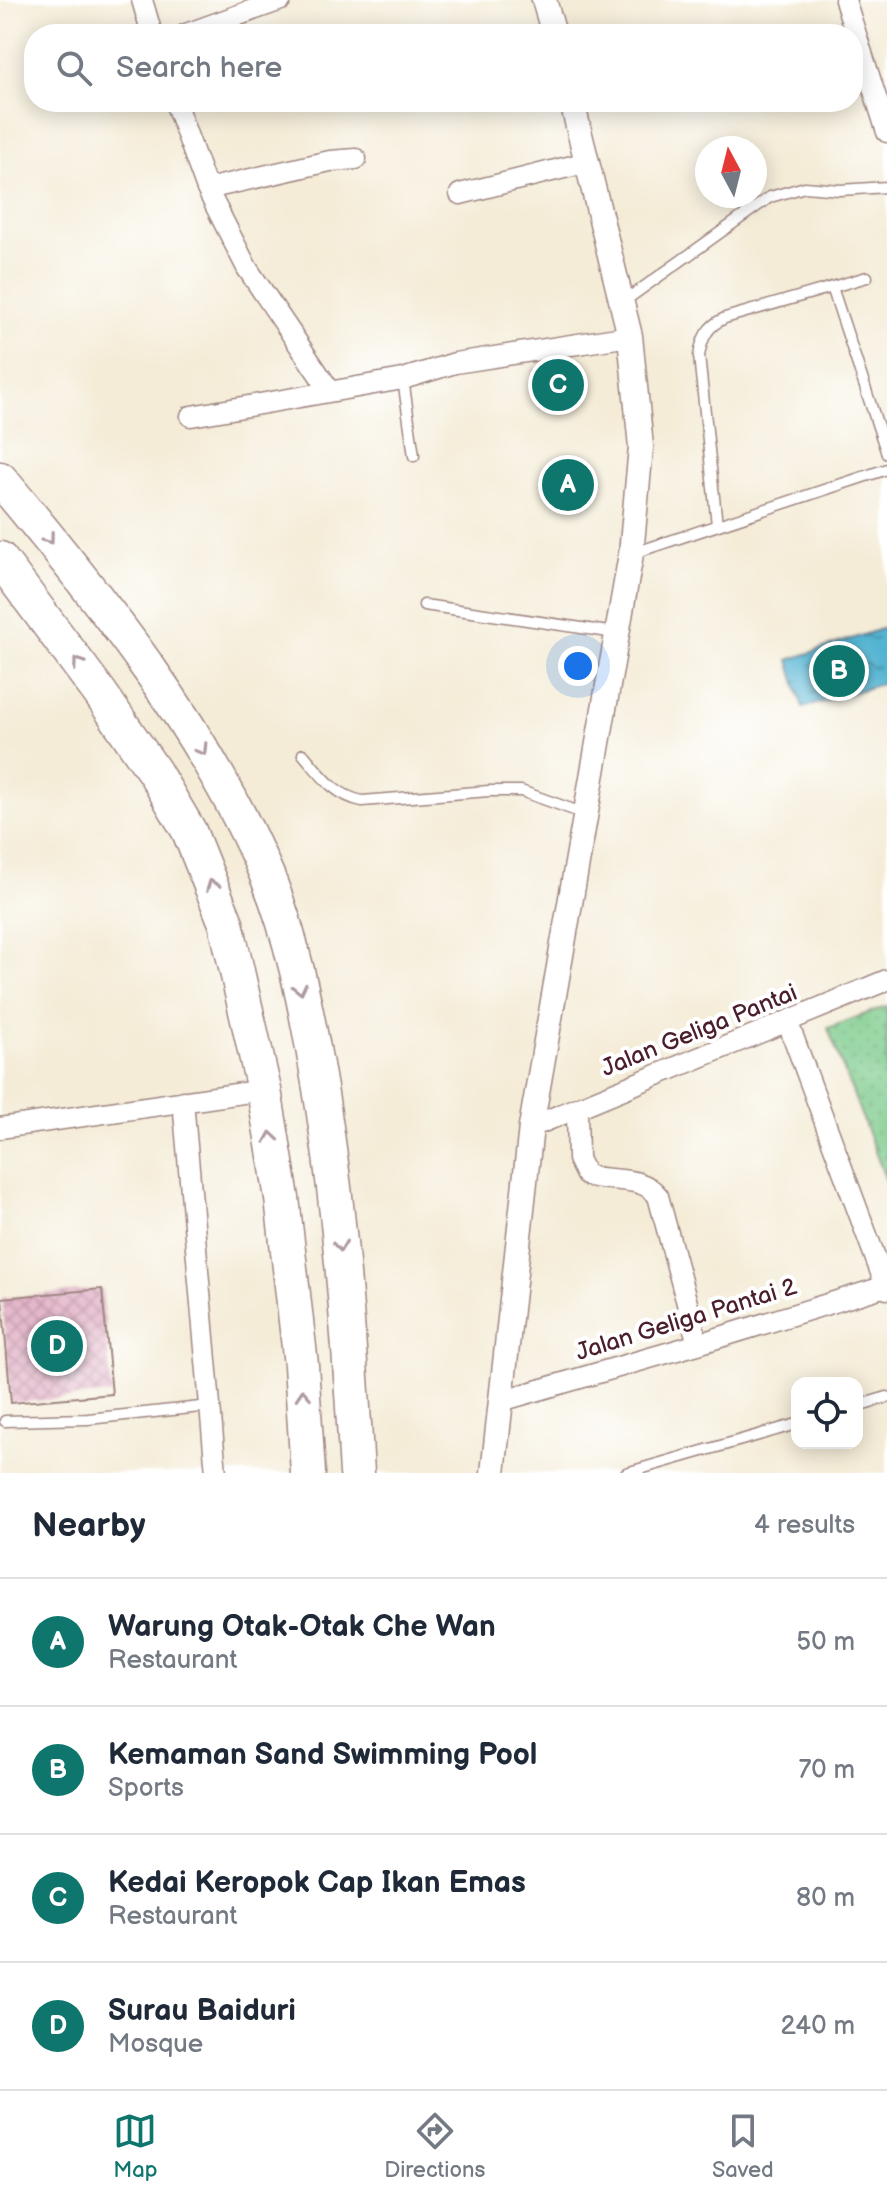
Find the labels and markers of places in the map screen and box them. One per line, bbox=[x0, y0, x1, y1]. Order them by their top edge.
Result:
pin: C bbox=[532, 355, 584, 415]
pin: A bbox=[542, 455, 594, 515]
pin: B bbox=[813, 641, 865, 701]
pin: D bbox=[31, 1316, 83, 1376]

